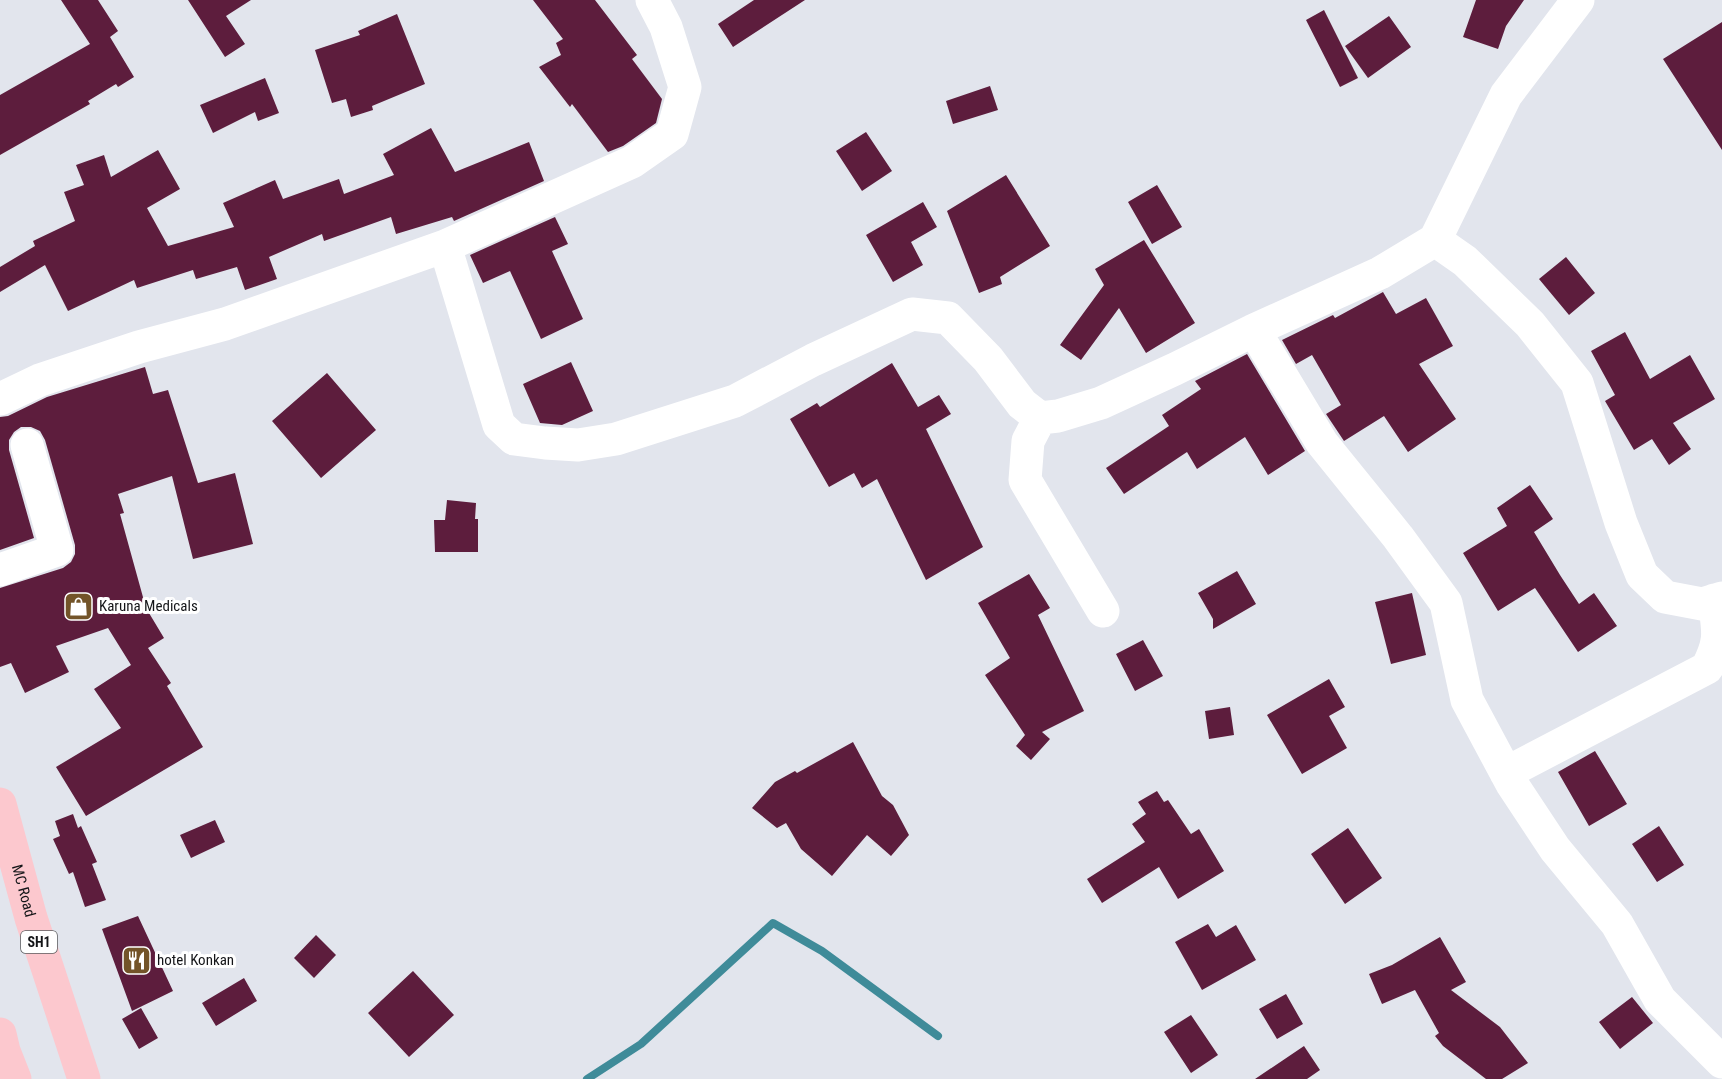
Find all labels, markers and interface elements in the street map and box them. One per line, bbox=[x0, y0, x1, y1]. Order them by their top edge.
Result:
shop icon: Karuna Medicals bbox=[62, 590, 94, 622]
place label: Karuna Medicals bbox=[99, 597, 198, 615]
street label: MC Road bbox=[8, 863, 39, 919]
road number: SH1 bbox=[21, 931, 57, 953]
restaurant icon: hotel Konkan bbox=[120, 944, 152, 976]
place label: hotel Konkan bbox=[157, 951, 234, 969]

